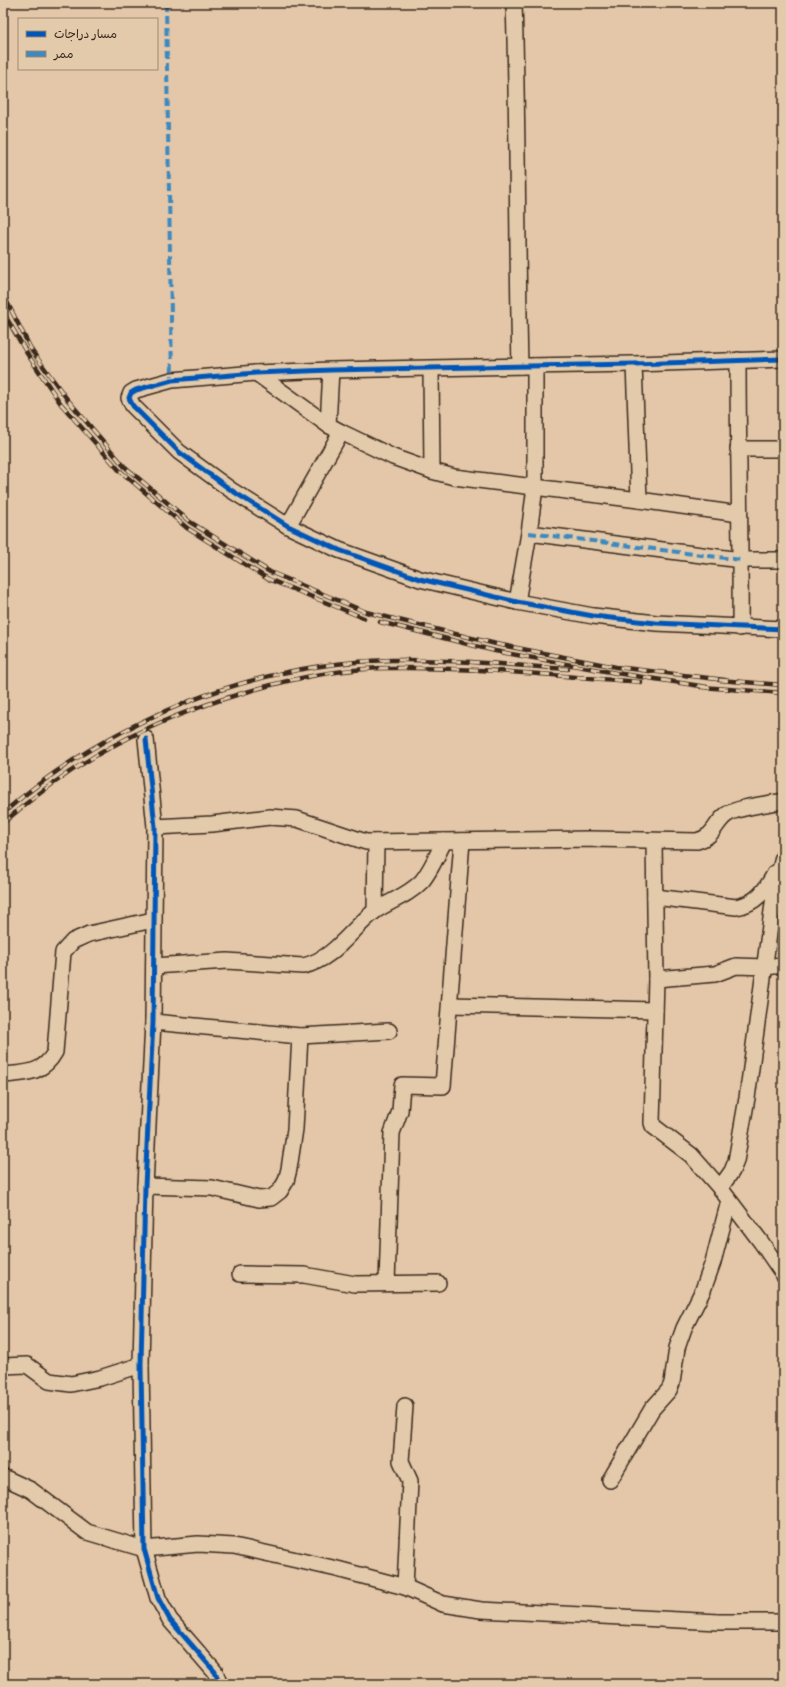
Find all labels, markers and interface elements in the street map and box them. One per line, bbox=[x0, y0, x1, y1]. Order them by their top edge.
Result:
legend bbox=[18, 18, 158, 70]
text: مسار دراجات bbox=[54, 27, 117, 44]
text: ممر bbox=[53, 47, 73, 64]

